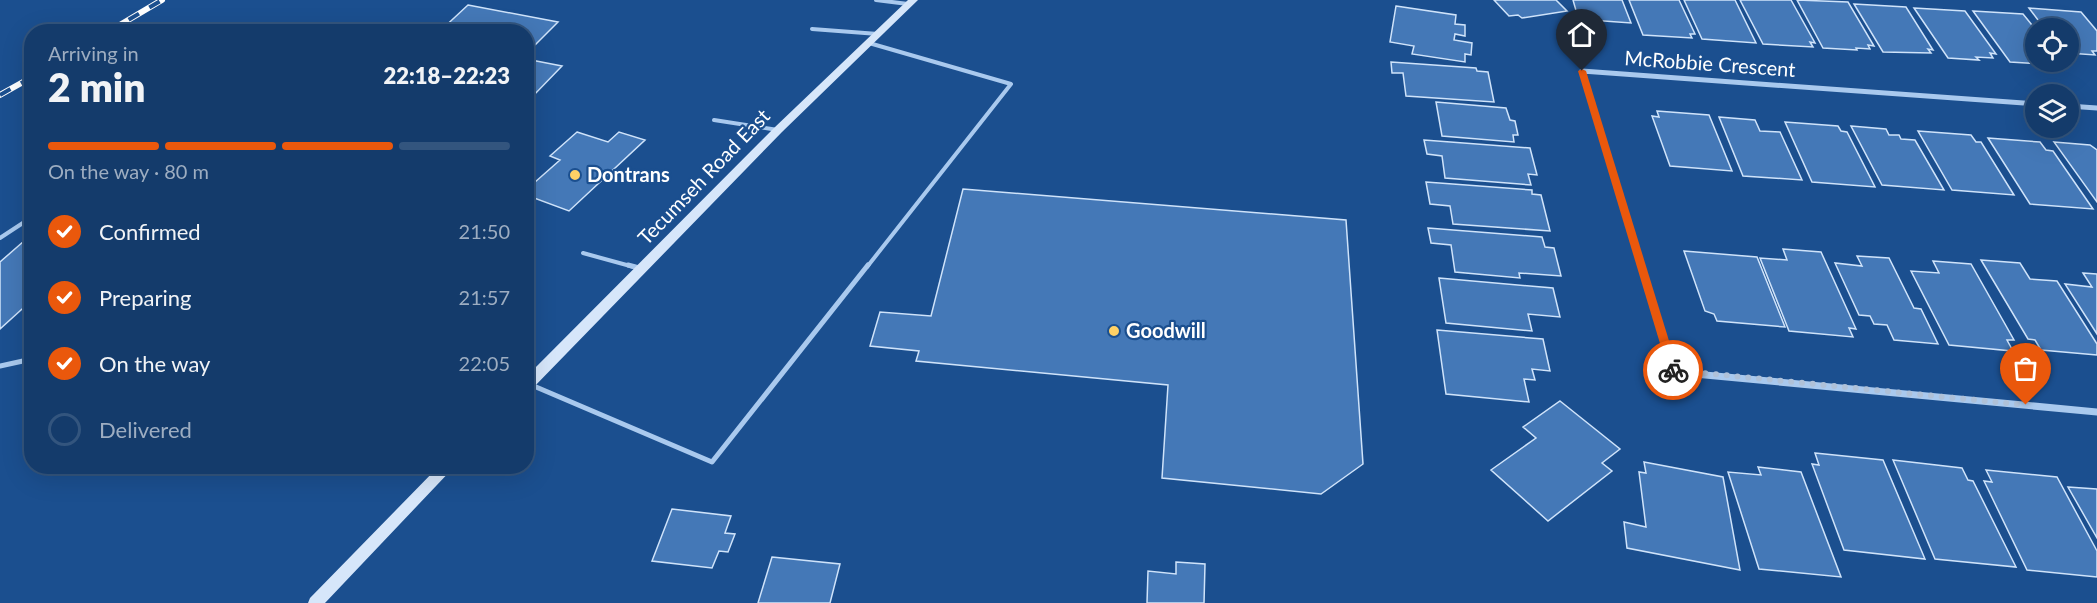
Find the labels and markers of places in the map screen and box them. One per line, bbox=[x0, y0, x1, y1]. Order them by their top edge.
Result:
pin bbox=[1556, 9, 1607, 71]
place label: Dontrans bbox=[587, 162, 670, 186]
marker: Dontrans bbox=[568, 168, 582, 182]
place label: Goodwill bbox=[1126, 318, 1206, 342]
marker: Goodwill bbox=[1107, 324, 1121, 338]
pin bbox=[2000, 343, 2051, 405]

